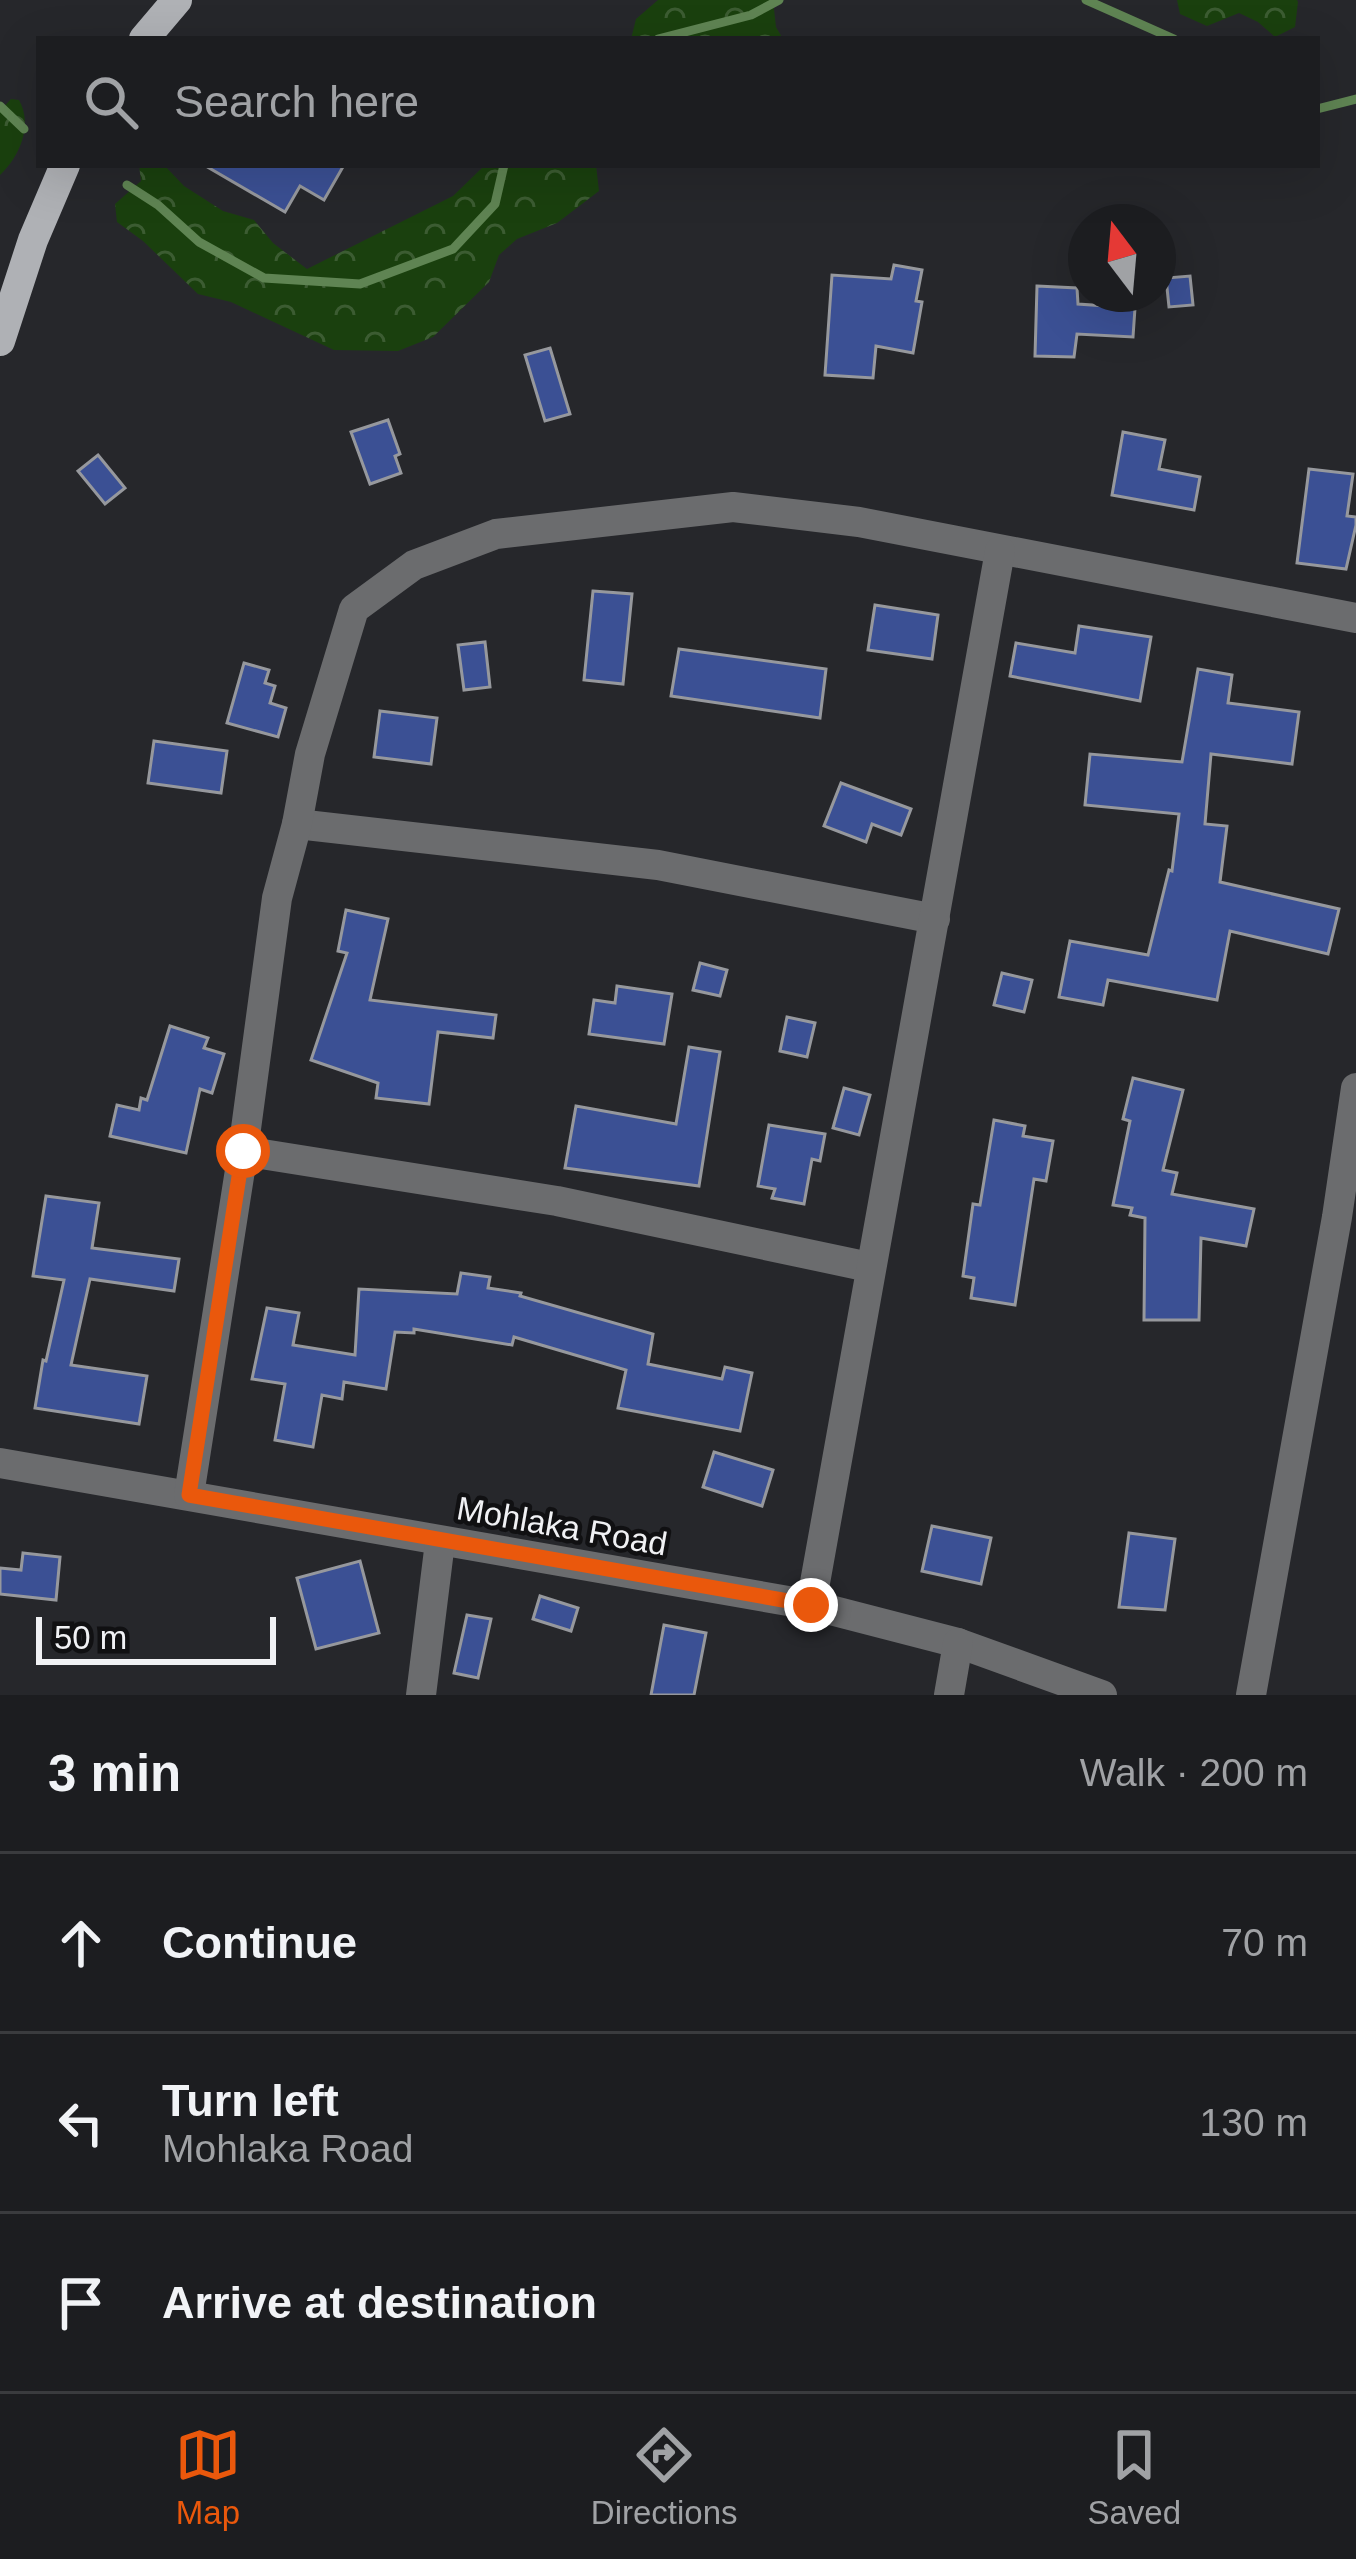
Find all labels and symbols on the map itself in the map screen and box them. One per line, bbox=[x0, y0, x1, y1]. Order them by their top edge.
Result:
north arrow bbox=[1068, 204, 1176, 312]
route start bbox=[216, 1124, 270, 1178]
street label: Mohlaka Road bbox=[454, 1489, 670, 1563]
route end bbox=[784, 1578, 838, 1632]
scale bar bbox=[36, 1611, 276, 1664]

